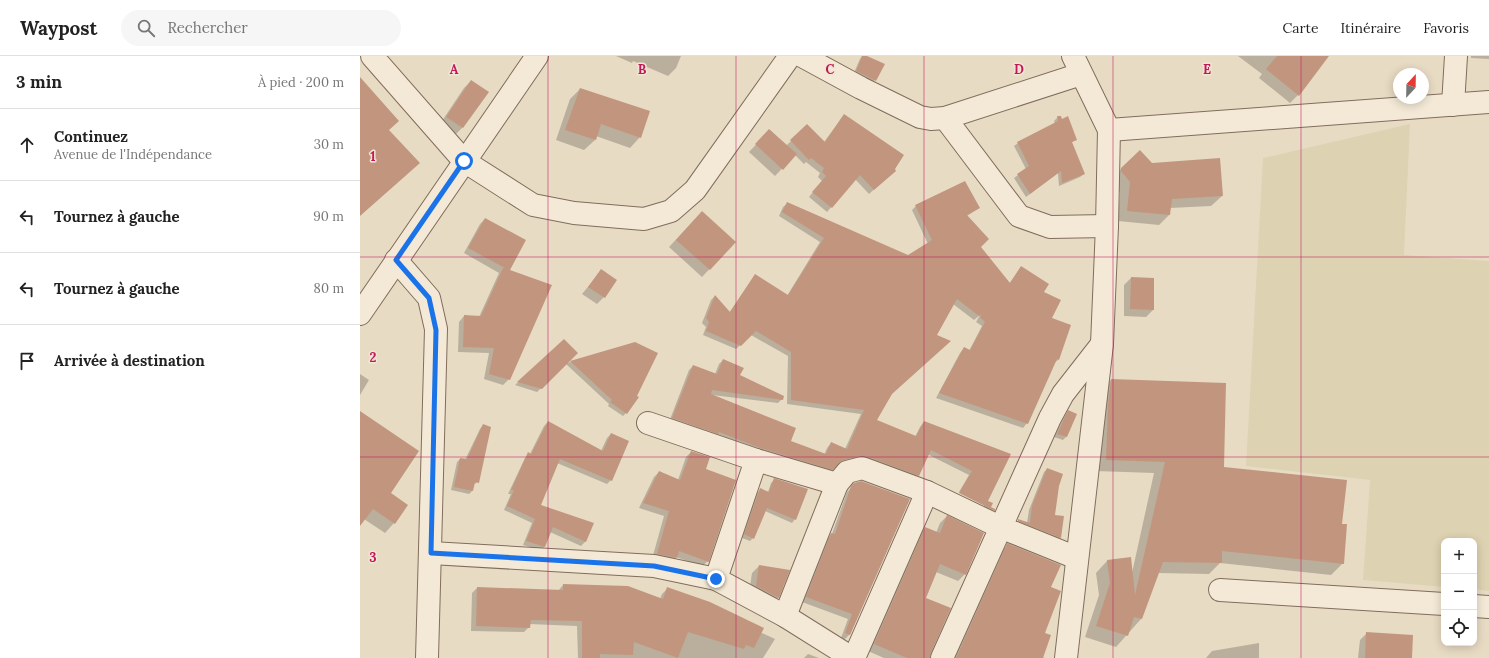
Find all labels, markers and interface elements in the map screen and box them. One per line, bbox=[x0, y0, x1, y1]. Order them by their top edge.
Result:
search box bbox=[121, 10, 401, 46]
text: Waypost bbox=[20, 16, 97, 40]
icon: search bbox=[135, 17, 157, 39]
text: Rechercher bbox=[167, 18, 248, 37]
text: Carte bbox=[1282, 19, 1319, 37]
text: Itinéraire bbox=[1341, 19, 1401, 37]
text: Favoris bbox=[1423, 19, 1469, 37]
text: A bbox=[450, 61, 459, 78]
text: B bbox=[638, 61, 647, 78]
text: C bbox=[826, 61, 835, 78]
text: D bbox=[1014, 61, 1024, 78]
text: E bbox=[1203, 61, 1211, 78]
north arrow bbox=[1393, 68, 1429, 104]
text: 3 min bbox=[16, 71, 62, 93]
text: À pied · 200 m bbox=[258, 74, 344, 91]
text: Continuez bbox=[54, 127, 128, 146]
icon: ahead bbox=[16, 134, 38, 156]
text: 30 m bbox=[314, 136, 344, 153]
text: Avenue de l'Indépendance bbox=[54, 146, 212, 163]
text: 1 bbox=[370, 148, 376, 165]
route start bbox=[455, 152, 473, 170]
icon: left bbox=[16, 206, 38, 228]
text: Tournez à gauche bbox=[54, 207, 180, 226]
text: 90 m bbox=[313, 208, 344, 225]
icon: left bbox=[16, 278, 38, 300]
text: Tournez à gauche bbox=[54, 279, 180, 298]
text: 80 m bbox=[314, 280, 344, 297]
text: 2 bbox=[370, 349, 377, 366]
icon: arrive bbox=[16, 350, 38, 372]
text: Arrivée à destination bbox=[54, 351, 205, 370]
map controls bbox=[1441, 538, 1477, 646]
button: + bbox=[1441, 538, 1477, 574]
text: 3 bbox=[369, 549, 377, 566]
route end bbox=[707, 570, 725, 588]
button: − bbox=[1441, 574, 1477, 610]
button: locate bbox=[1441, 610, 1477, 646]

